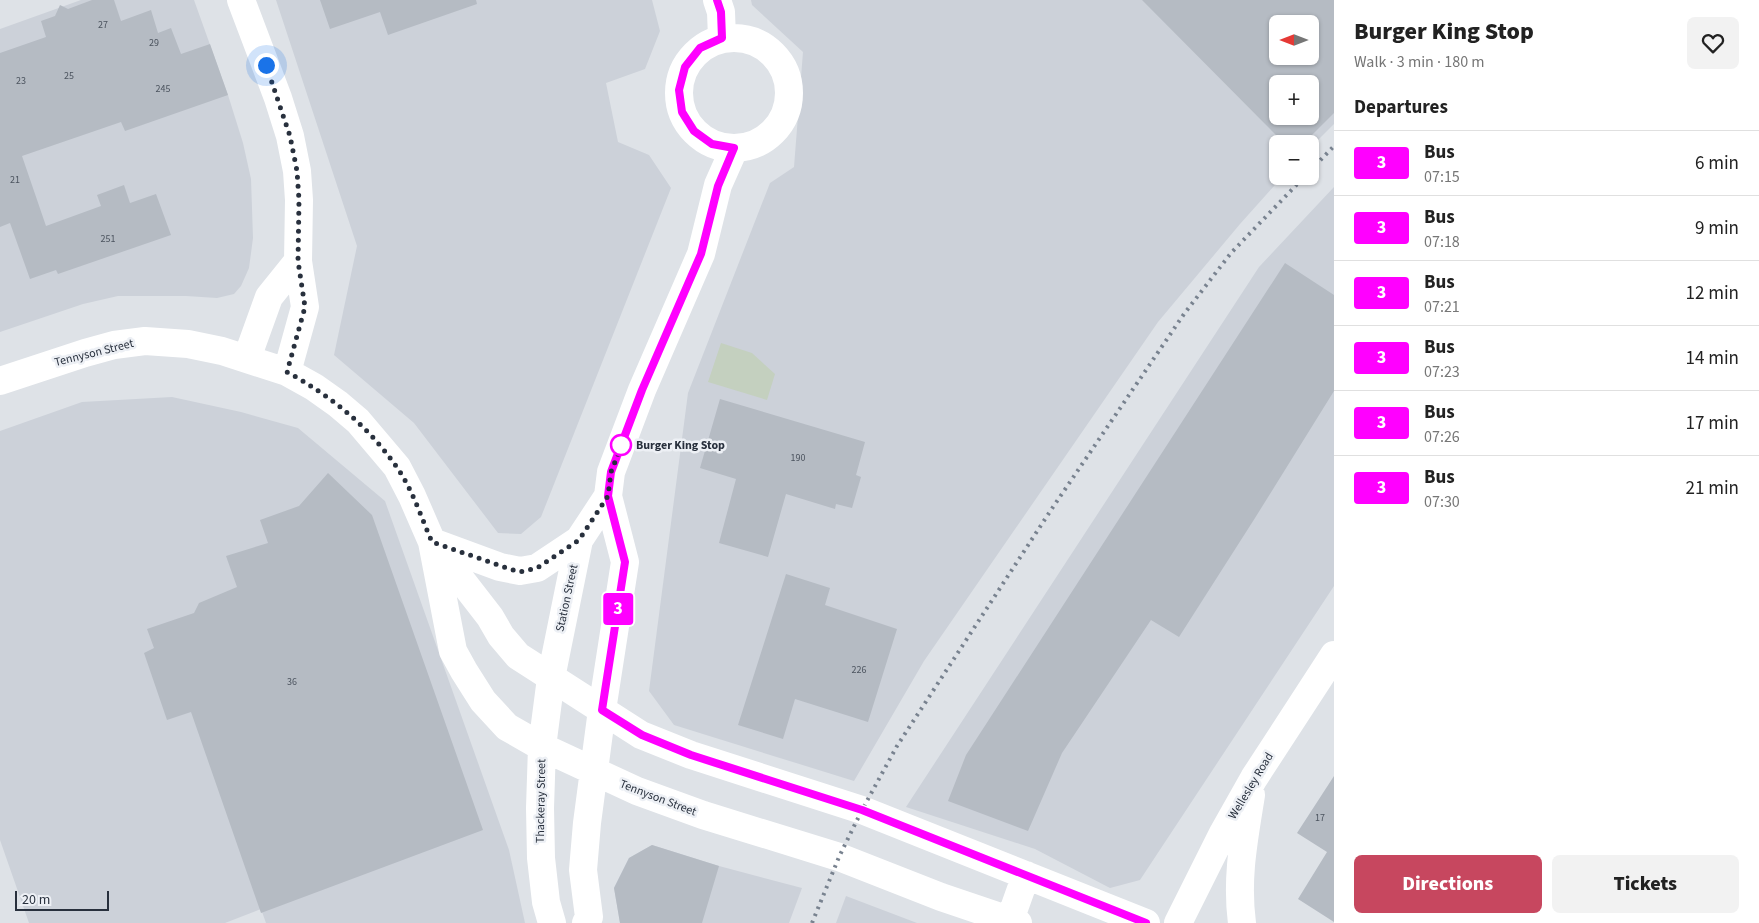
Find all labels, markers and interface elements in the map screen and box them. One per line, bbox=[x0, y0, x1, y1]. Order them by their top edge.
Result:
text: Burger King Stop bbox=[1354, 14, 1534, 49]
north arrow bbox=[1269, 15, 1319, 65]
map controls bbox=[1269, 15, 1319, 185]
button: heart bbox=[1687, 17, 1739, 69]
house number: 27 bbox=[98, 18, 108, 32]
house number: 29 bbox=[149, 36, 159, 50]
text: Walk · 3 min · 180 m bbox=[1354, 51, 1485, 73]
your location bbox=[254, 53, 279, 78]
house number: 25 bbox=[64, 69, 74, 83]
house number: 23 bbox=[16, 74, 26, 88]
button: + bbox=[1269, 75, 1319, 125]
house number: 245 bbox=[156, 82, 170, 96]
text: Departures bbox=[1354, 94, 1448, 121]
button: − bbox=[1269, 135, 1319, 185]
text: Bus bbox=[1424, 139, 1455, 166]
text: 3 bbox=[1377, 150, 1386, 175]
text: 6 min bbox=[1695, 150, 1739, 177]
text: 07:15 bbox=[1424, 166, 1460, 188]
house number: 21 bbox=[10, 173, 20, 187]
text: Bus bbox=[1424, 204, 1455, 231]
text: 3 bbox=[1377, 215, 1386, 240]
text: 9 min bbox=[1695, 215, 1739, 242]
text: 07:18 bbox=[1424, 231, 1460, 253]
house number: 251 bbox=[101, 232, 115, 246]
text: Bus bbox=[1424, 269, 1455, 296]
text: 3 bbox=[1377, 280, 1386, 305]
text: 12 min bbox=[1685, 280, 1739, 307]
text: 07:21 bbox=[1424, 296, 1460, 318]
text: Bus bbox=[1424, 334, 1455, 361]
street label: Tennyson Street bbox=[53, 335, 135, 371]
text: 3 bbox=[1377, 345, 1386, 370]
text: 14 min bbox=[1685, 345, 1739, 372]
text: 07:23 bbox=[1424, 361, 1460, 383]
text: Bus bbox=[1424, 399, 1455, 426]
text: 3 bbox=[1377, 410, 1386, 435]
text: 17 min bbox=[1685, 410, 1739, 437]
text: 07:26 bbox=[1424, 426, 1460, 448]
marker: Burger King Stop bbox=[610, 434, 632, 456]
place label: Burger King Stop bbox=[636, 437, 725, 454]
house number: 190 bbox=[791, 451, 805, 465]
text: Bus bbox=[1424, 464, 1455, 491]
text: 3 bbox=[1377, 475, 1386, 500]
text: 21 min bbox=[1685, 475, 1739, 502]
text: 07:30 bbox=[1424, 491, 1460, 513]
street label: Station Street bbox=[552, 563, 582, 633]
line badge: 3 bbox=[602, 593, 634, 625]
text: 3 bbox=[613, 596, 623, 621]
house number: 226 bbox=[852, 663, 866, 677]
house number: 36 bbox=[287, 675, 297, 689]
street label: Wellesley Road bbox=[1224, 749, 1278, 823]
street label: Thackeray Street bbox=[532, 759, 550, 843]
street label: Tennyson Street bbox=[617, 776, 699, 820]
house number: 17 bbox=[1315, 811, 1325, 825]
button: Directions bbox=[1354, 855, 1542, 913]
button: Tickets bbox=[1552, 855, 1739, 913]
scale bar bbox=[15, 888, 109, 911]
text: 20 m bbox=[22, 890, 50, 910]

